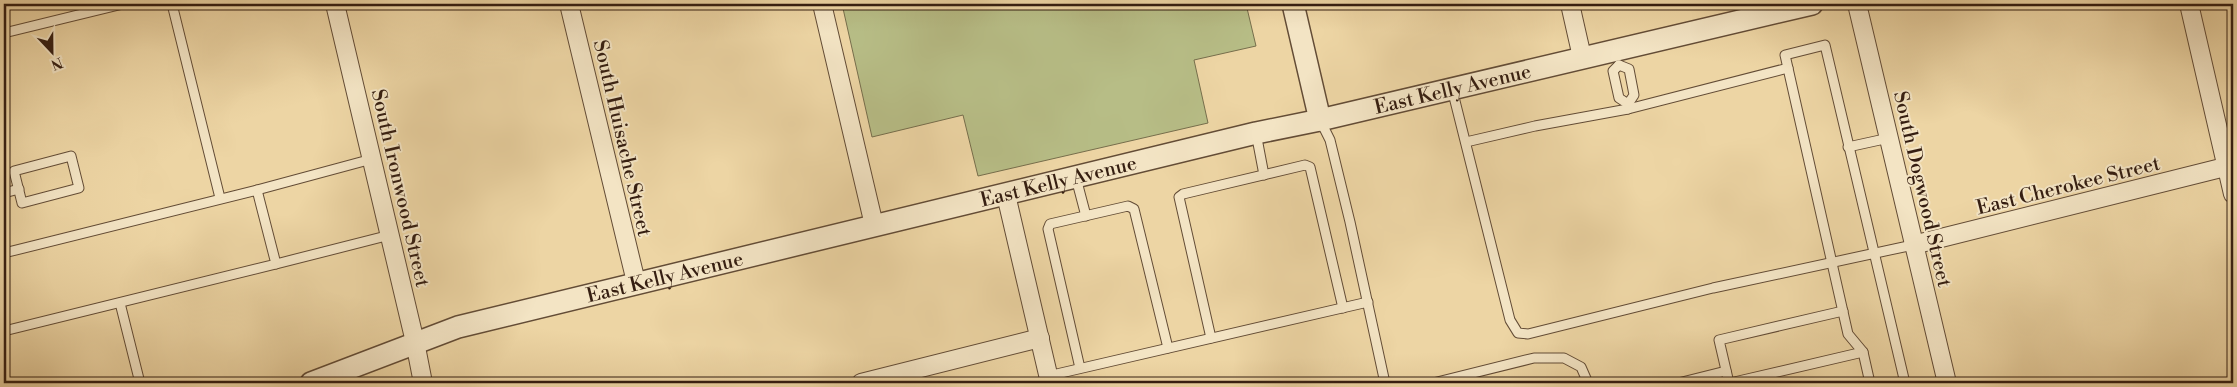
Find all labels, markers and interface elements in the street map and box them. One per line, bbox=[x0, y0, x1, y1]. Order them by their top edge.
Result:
north arrow bbox=[28, 28, 78, 78]
street label: South Huisache Street bbox=[587, 38, 656, 239]
text: N bbox=[48, 53, 65, 74]
street label: East Kelly Avenue bbox=[1372, 60, 1534, 121]
street label: South Ironwood Street bbox=[365, 87, 434, 290]
street label: South Dogwood Street bbox=[1887, 89, 1956, 290]
street label: East Kelly Avenue bbox=[978, 151, 1139, 214]
street label: East Cherokee Street bbox=[1974, 152, 2163, 221]
street label: East Kelly Avenue bbox=[584, 247, 746, 309]

